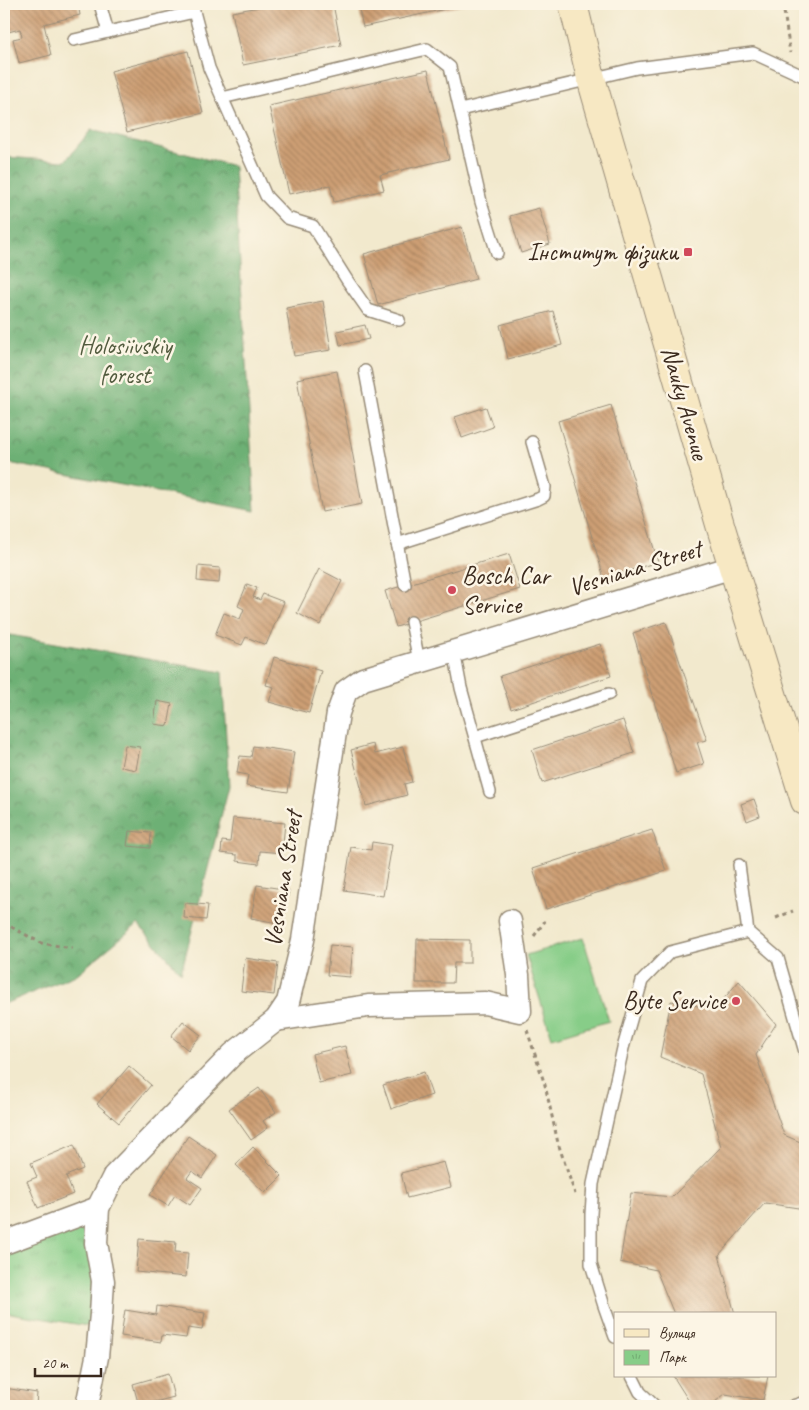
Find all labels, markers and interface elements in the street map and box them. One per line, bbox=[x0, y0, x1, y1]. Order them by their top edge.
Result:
place label: Інститут фізики bbox=[528, 236, 680, 269]
marker: Інститут фізики bbox=[682, 246, 694, 258]
park label: Holosiivskiy forest bbox=[79, 330, 174, 391]
street label: Nauky Avenue bbox=[654, 343, 717, 465]
street label: Vesniana Street bbox=[565, 532, 709, 603]
place label: Bosch Car Service bbox=[462, 560, 553, 621]
marker: Bosch Car Service bbox=[446, 584, 458, 596]
street label: Vesniana Street bbox=[256, 805, 310, 949]
place label: Byte Service bbox=[623, 985, 728, 1017]
marker: Byte Service bbox=[730, 995, 742, 1007]
legend bbox=[614, 1312, 776, 1378]
text: Вулиця bbox=[659, 1324, 696, 1343]
scale bar bbox=[35, 1345, 101, 1377]
text: Парк bbox=[659, 1348, 687, 1367]
text: 20 m bbox=[42, 1354, 69, 1373]

